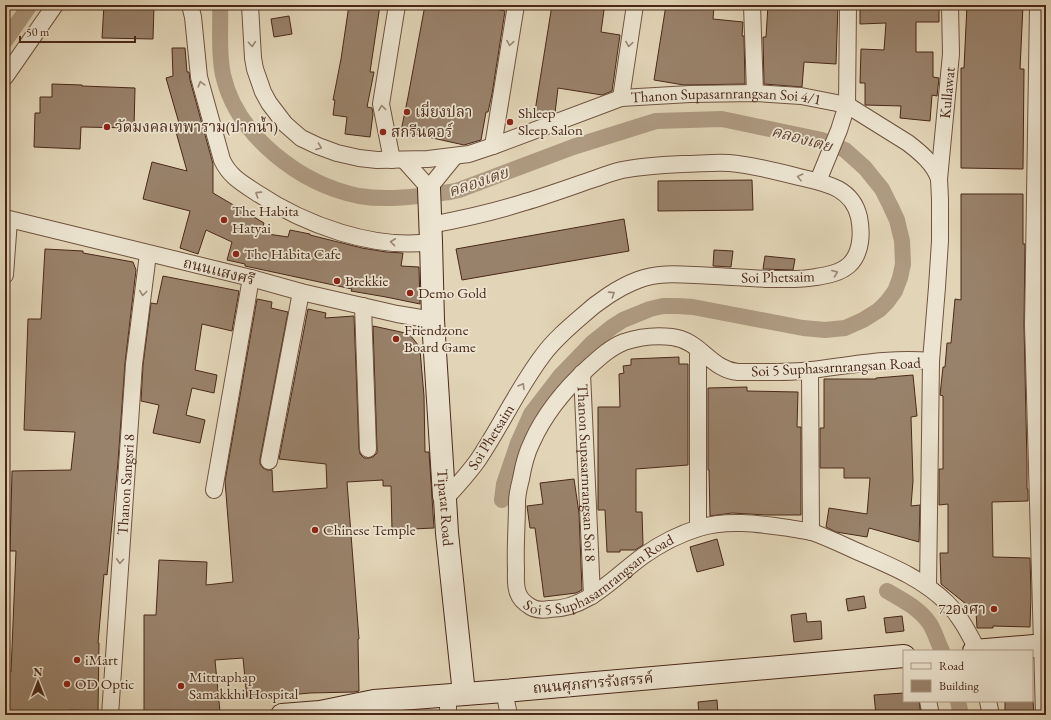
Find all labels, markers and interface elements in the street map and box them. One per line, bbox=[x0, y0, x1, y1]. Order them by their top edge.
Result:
scale bar bbox=[20, 18, 135, 44]
text: 50 m bbox=[26, 24, 50, 40]
one-way arrow bbox=[506, 40, 515, 47]
one-way arrow bbox=[625, 40, 634, 47]
one-way arrow bbox=[248, 41, 257, 47]
street label: Kullawat bbox=[935, 66, 959, 119]
one-way arrow bbox=[197, 81, 206, 88]
street label: Thanon Supasarnrangsan Soi 4/1 bbox=[630, 83, 823, 109]
place label: เมี่ยงปลา bbox=[415, 101, 472, 121]
place label: Shleep Sleep Salon bbox=[518, 103, 583, 139]
one-way arrow bbox=[378, 105, 387, 111]
marker: เมี่ยงปลา bbox=[402, 107, 412, 117]
place label: วัดมงคลเทพาราม(ปากน้ำ) bbox=[115, 116, 278, 136]
marker: Shleep Sleep Salon bbox=[505, 117, 515, 127]
water label: คลองเตย bbox=[769, 120, 836, 157]
marker: วัดมงคลเทพาราม(ปากน้ำ) bbox=[102, 122, 112, 132]
place label: สกรีนดอร์ bbox=[391, 122, 453, 141]
marker: สกรีนดอร์ bbox=[378, 127, 388, 137]
one-way arrow bbox=[316, 142, 323, 150]
water label: คลองเตย bbox=[445, 161, 512, 202]
one-way arrow bbox=[797, 173, 804, 182]
one-way arrow bbox=[256, 192, 263, 199]
place label: The Habita Hatyai bbox=[232, 201, 299, 237]
marker: The Habita Hatyai bbox=[219, 215, 229, 225]
one-way arrow bbox=[390, 238, 396, 247]
place label: The Habita Cafe bbox=[244, 244, 341, 263]
marker: The Habita Cafe bbox=[231, 249, 241, 259]
street label: ถนนเเสงศรี bbox=[181, 252, 257, 289]
street label: Soi Phetsaim bbox=[741, 266, 815, 287]
one-way arrow bbox=[831, 269, 838, 277]
place label: Brekkie bbox=[345, 271, 388, 290]
marker: Brekkie bbox=[332, 276, 342, 286]
place label: Demo Gold bbox=[418, 283, 487, 302]
marker: Demo Gold bbox=[405, 288, 415, 298]
one-way arrow bbox=[139, 289, 148, 296]
one-way arrow bbox=[608, 291, 615, 299]
place label: Friendzone Board Game bbox=[404, 320, 476, 356]
marker: Friendzone Board Game bbox=[391, 334, 401, 344]
street label: Soi 5 Suphasarnrangsan Road bbox=[751, 353, 922, 380]
one-way arrow bbox=[518, 383, 525, 390]
street label: Thanon Supasarnrangsan Soi 8 bbox=[574, 384, 600, 562]
street label: Soi Phetsaim bbox=[463, 400, 518, 473]
street label: Thanon Sangsri 8 bbox=[112, 433, 138, 536]
street label: Tiparat Road bbox=[433, 468, 458, 547]
place label: Chinese Temple bbox=[323, 520, 416, 539]
marker: Chinese Temple bbox=[310, 525, 320, 535]
street label: Soi 5 Suphasarnrangsan Road bbox=[520, 529, 677, 619]
one-way arrow bbox=[116, 558, 125, 565]
place label: 72องศา bbox=[938, 599, 986, 618]
marker: 72องศา bbox=[989, 604, 999, 614]
place label: iMart bbox=[85, 650, 118, 669]
legend bbox=[903, 650, 1033, 702]
marker: iMart bbox=[72, 655, 82, 665]
text: Road bbox=[939, 658, 965, 674]
north arrow bbox=[18, 662, 58, 702]
text: N bbox=[34, 665, 43, 679]
place label: Mittraphap Samakkhi Hospital bbox=[189, 667, 299, 703]
street label: ถนนศุภสารรังสรรค์ bbox=[532, 668, 654, 699]
place label: OD Optic bbox=[75, 674, 134, 693]
text: Building bbox=[939, 678, 980, 694]
marker: OD Optic bbox=[62, 679, 72, 689]
marker: Mittraphap Samakkhi Hospital bbox=[176, 681, 186, 691]

